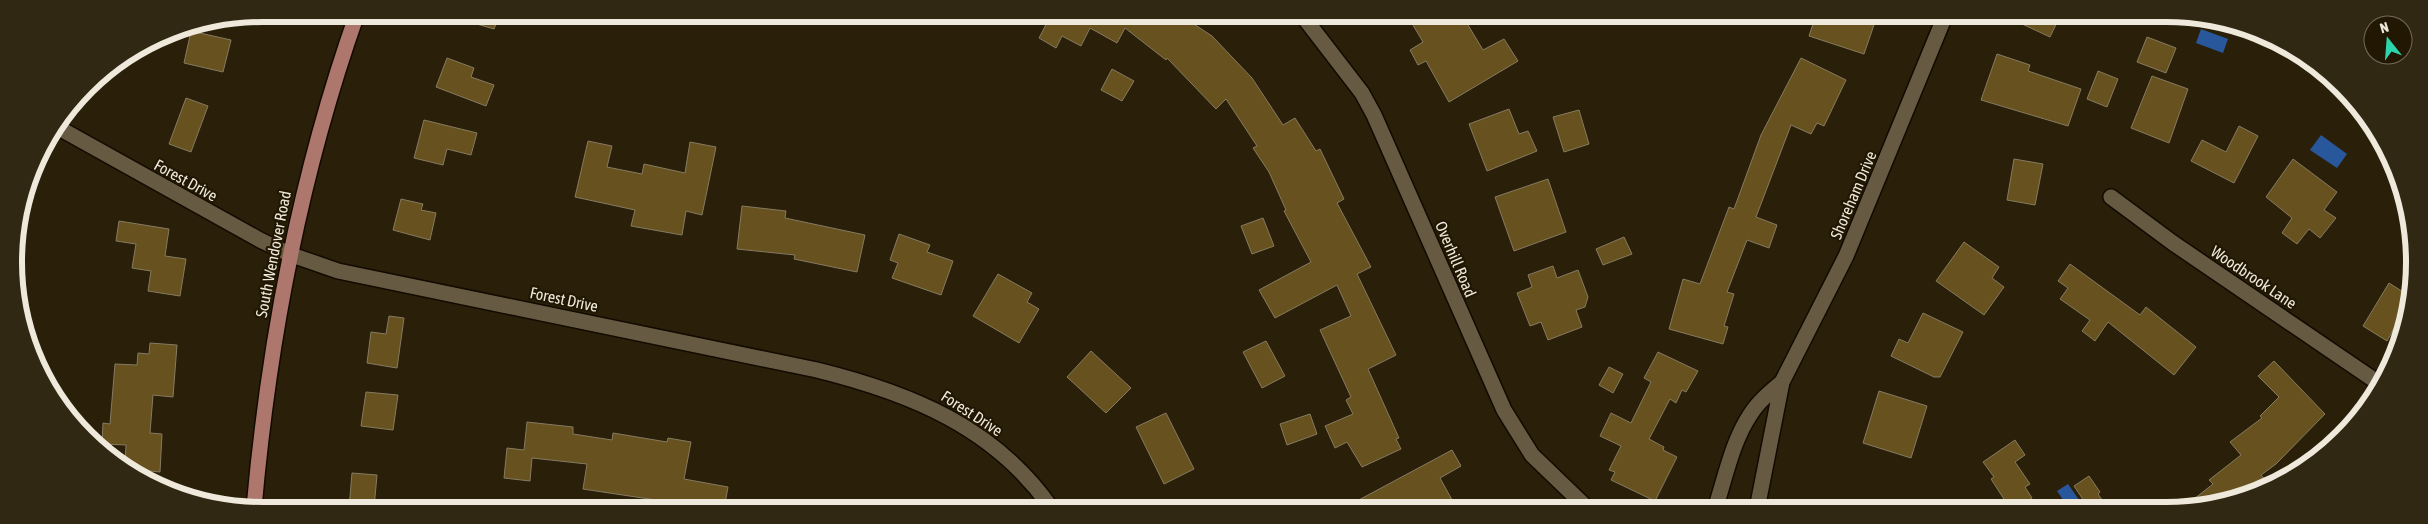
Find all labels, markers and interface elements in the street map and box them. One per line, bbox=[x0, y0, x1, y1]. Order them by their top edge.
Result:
north arrow bbox=[2363, 15, 2413, 65]
text: N bbox=[2378, 19, 2390, 36]
street label: Shoreham Drive bbox=[1826, 148, 1880, 242]
street label: Forest Drive bbox=[151, 155, 221, 205]
street label: South Wendover Road bbox=[252, 189, 294, 319]
street label: Overhill Road bbox=[1432, 218, 1480, 300]
street label: Woodbrook Lane bbox=[2208, 242, 2300, 312]
street label: Forest Drive bbox=[528, 283, 600, 315]
street label: Forest Drive bbox=[938, 387, 1006, 439]

